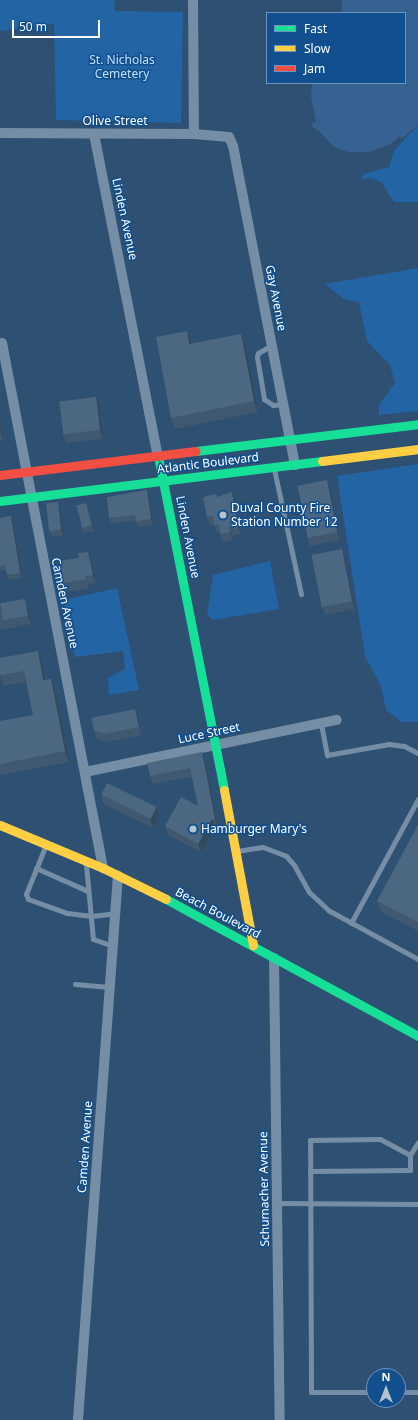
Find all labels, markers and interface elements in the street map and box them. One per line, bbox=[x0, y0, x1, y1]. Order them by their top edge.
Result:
scale bar bbox=[14, 12, 102, 38]
legend bbox=[266, 12, 406, 84]
text: 50 m bbox=[19, 18, 47, 35]
text: Fast bbox=[304, 20, 327, 37]
text: Slow bbox=[304, 40, 330, 57]
park label: St. Nicholas Cemetery bbox=[89, 53, 155, 81]
text: Jam bbox=[304, 60, 325, 77]
street label: Olive Street bbox=[82, 114, 148, 128]
street label: Linden Avenue bbox=[109, 177, 141, 261]
street label: Gay Avenue bbox=[263, 264, 289, 332]
street label: Atlantic Boulevard bbox=[156, 450, 260, 476]
street label: Linden Avenue bbox=[173, 495, 203, 579]
place label: Duval County Fire Station Number 12 bbox=[231, 501, 338, 529]
marker: Duval County Fire Station Number 12 bbox=[218, 510, 228, 520]
street label: Camden Avenue bbox=[48, 556, 82, 650]
street label: Luce Street bbox=[177, 719, 241, 747]
place label: Hamburger Mary's bbox=[201, 822, 307, 836]
marker: Hamburger Mary's bbox=[188, 824, 198, 834]
street label: Beach Boulevard bbox=[173, 884, 263, 942]
street label: Camden Avenue bbox=[75, 1100, 95, 1194]
street label: Schumacher Avenue bbox=[256, 1131, 272, 1247]
north arrow bbox=[366, 1368, 406, 1408]
text: N bbox=[382, 1369, 390, 1384]

